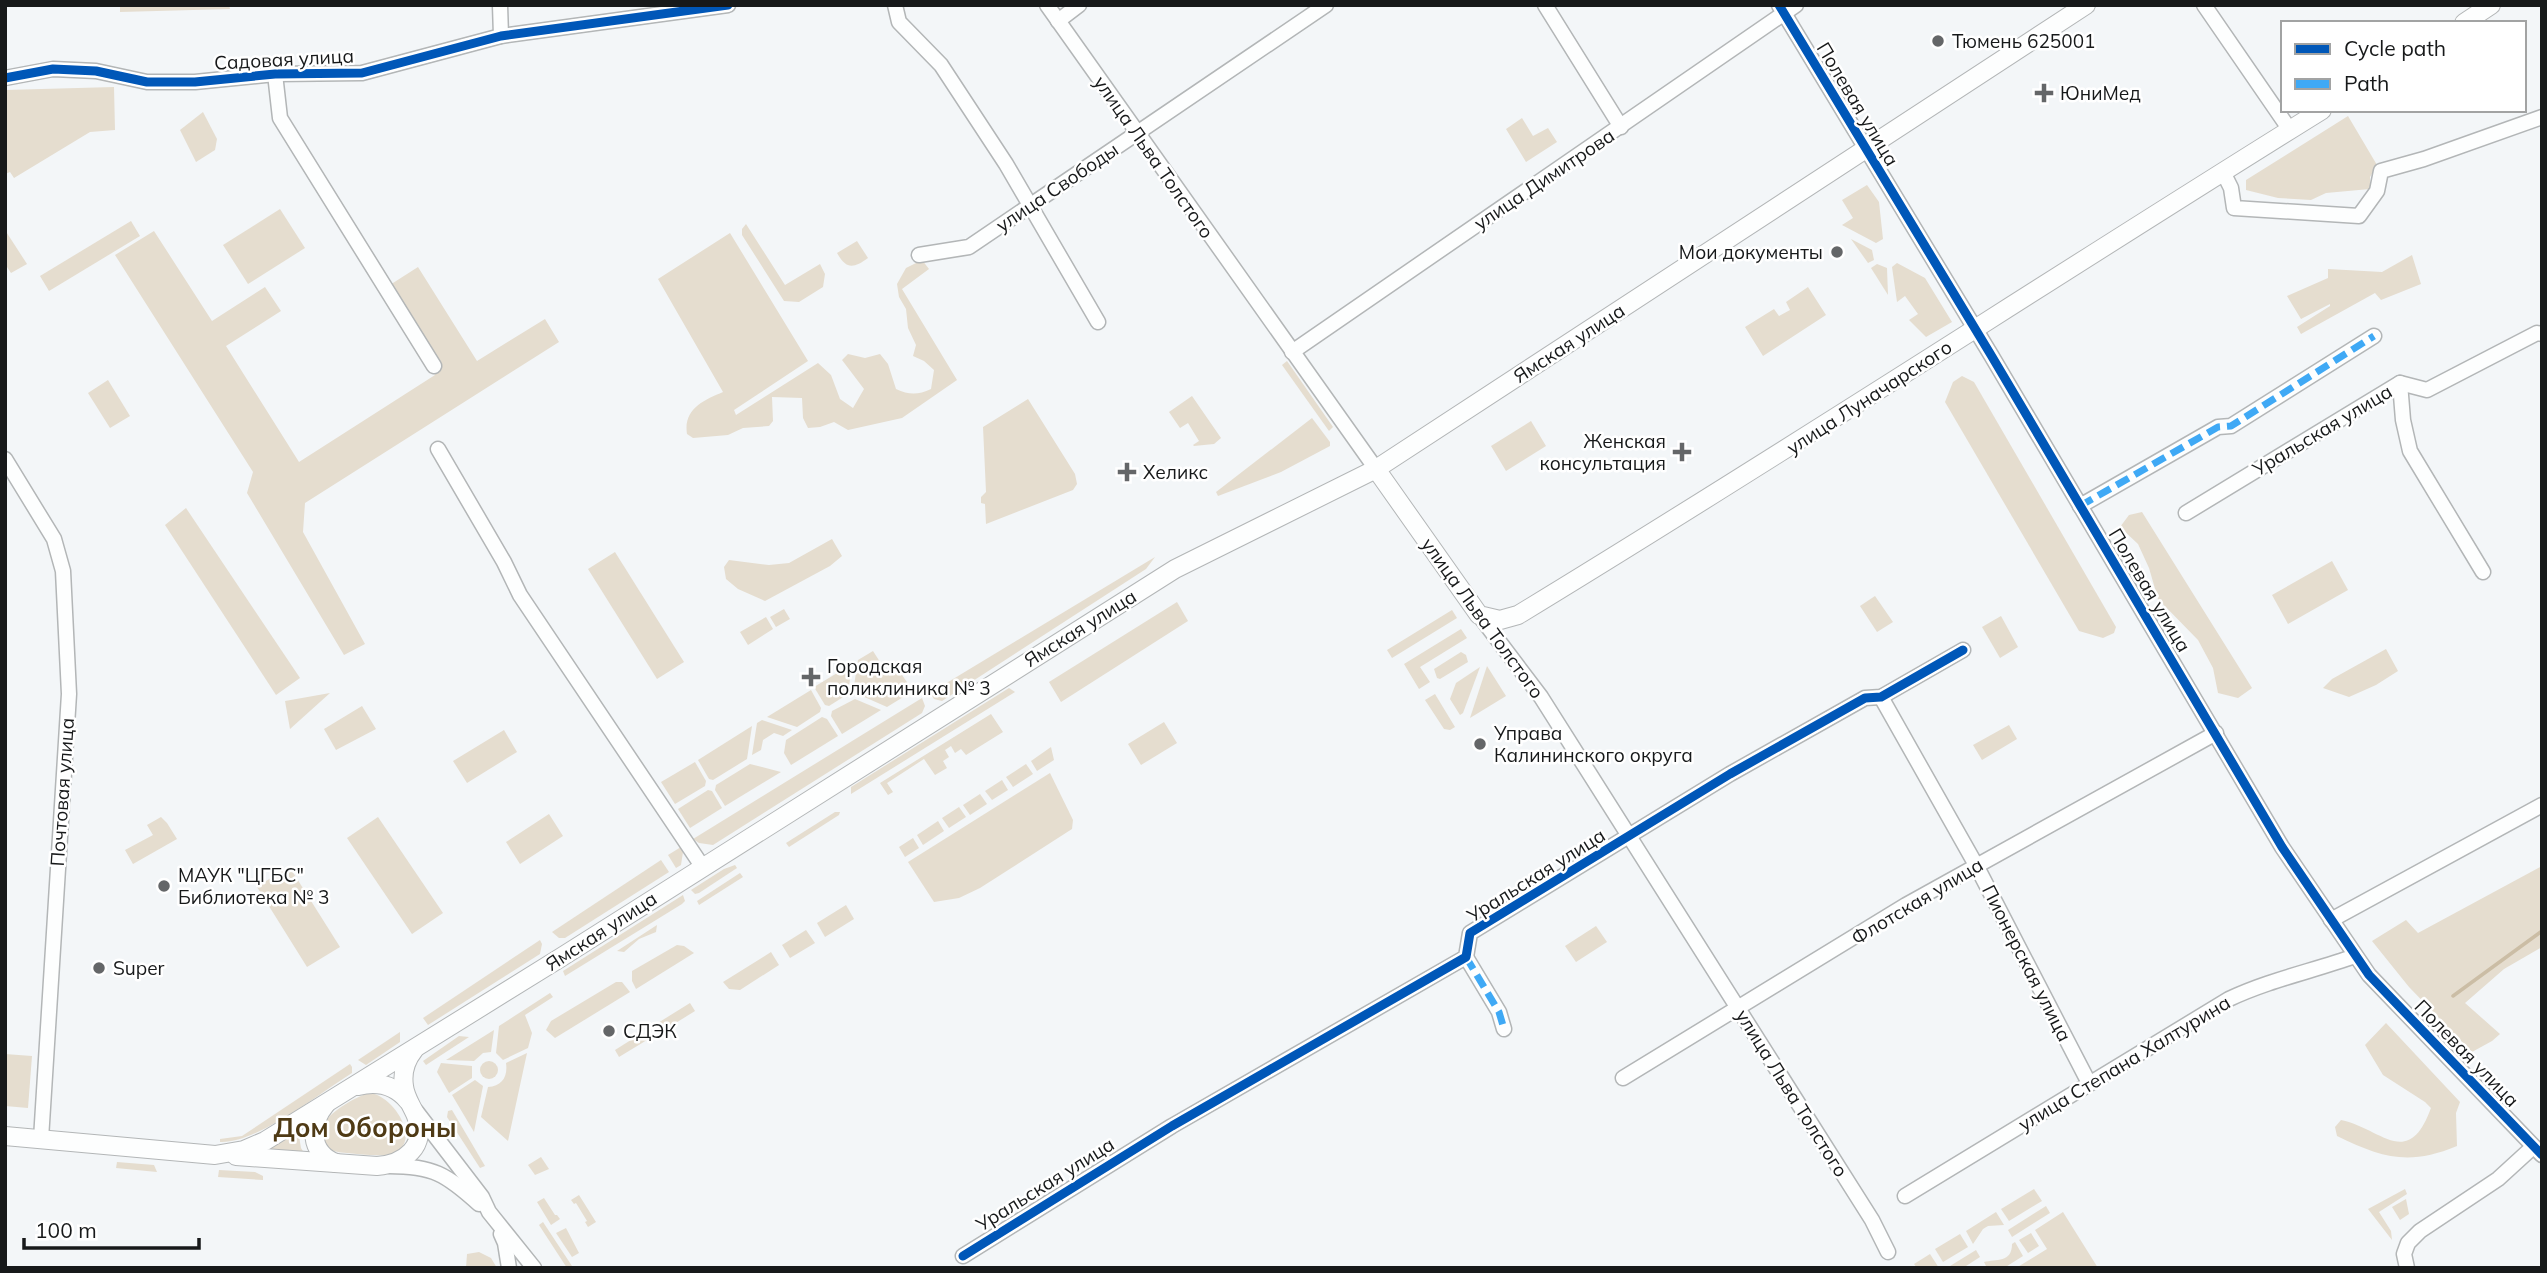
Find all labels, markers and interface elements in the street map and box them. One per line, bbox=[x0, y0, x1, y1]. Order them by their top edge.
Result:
legend bbox=[2281, 21, 2526, 112]
place label: Тюмень 625001 bbox=[1952, 29, 2095, 53]
marker: Тюмень 625001 bbox=[1930, 33, 1946, 49]
text: Cycle path bbox=[2344, 35, 2446, 61]
street label: Полевая улица bbox=[1812, 38, 1904, 170]
street label: Садовая улица bbox=[213, 43, 355, 75]
text: Path bbox=[2344, 70, 2389, 96]
street label: улица Льва Толстого bbox=[1089, 71, 1219, 243]
place label: ЮниМед bbox=[2060, 81, 2141, 105]
marker: ЮниМед bbox=[2034, 83, 2054, 103]
street label: улица Димитрова bbox=[1469, 123, 1619, 235]
street label: улица Свободы bbox=[991, 137, 1123, 237]
place label: Мои документы bbox=[1679, 240, 1823, 264]
marker: Мои документы bbox=[1829, 244, 1845, 260]
street label: Ямская улица bbox=[1509, 298, 1629, 388]
street label: улица Луначарского bbox=[1782, 335, 1956, 459]
street label: Уральская улица bbox=[2247, 379, 2396, 482]
place label: Женская консультация bbox=[1539, 429, 1666, 475]
marker: Женская консультация bbox=[1672, 442, 1692, 462]
place label: Хеликс bbox=[1143, 460, 1208, 484]
marker: Хеликс bbox=[1117, 462, 1137, 482]
street label: Полевая улица bbox=[2104, 524, 2196, 656]
street label: улица Льва Толстого bbox=[1417, 533, 1549, 703]
street label: Ямская улица bbox=[1019, 584, 1141, 672]
place label: Городская поликлиника № 3 bbox=[827, 654, 991, 700]
marker: Городская поликлиника № 3 bbox=[801, 667, 821, 687]
street label: Почтовая улица bbox=[45, 717, 79, 867]
place label: Управа Калининского округа bbox=[1493, 721, 1693, 767]
marker: Управа Калининского округа bbox=[1472, 736, 1488, 752]
street label: Уральская улица bbox=[1462, 823, 1610, 928]
street label: Флотская улица bbox=[1847, 852, 1987, 950]
place label: МАУК "ЦГБС" Библиотека № 3 bbox=[178, 863, 329, 909]
marker: МАУК "ЦГБС" Библиотека № 3 bbox=[156, 878, 172, 894]
street label: Пионерская улица bbox=[1977, 881, 2077, 1045]
street label: Ямская улица bbox=[541, 886, 661, 976]
place label: Super bbox=[113, 956, 165, 980]
marker: Super bbox=[91, 960, 107, 976]
street label: улица Степана Халтурина bbox=[2014, 990, 2234, 1136]
street label: Полевая улица bbox=[2410, 994, 2524, 1112]
street label: улица Льва Толстого bbox=[1731, 1005, 1853, 1181]
place label: СДЭК bbox=[623, 1019, 677, 1043]
marker: СДЭК bbox=[601, 1023, 617, 1039]
district label: Дом Обороны bbox=[273, 1111, 457, 1144]
street label: Уральская улица bbox=[971, 1132, 1119, 1237]
scale bar bbox=[24, 1206, 200, 1250]
text: 100 m bbox=[35, 1217, 97, 1243]

